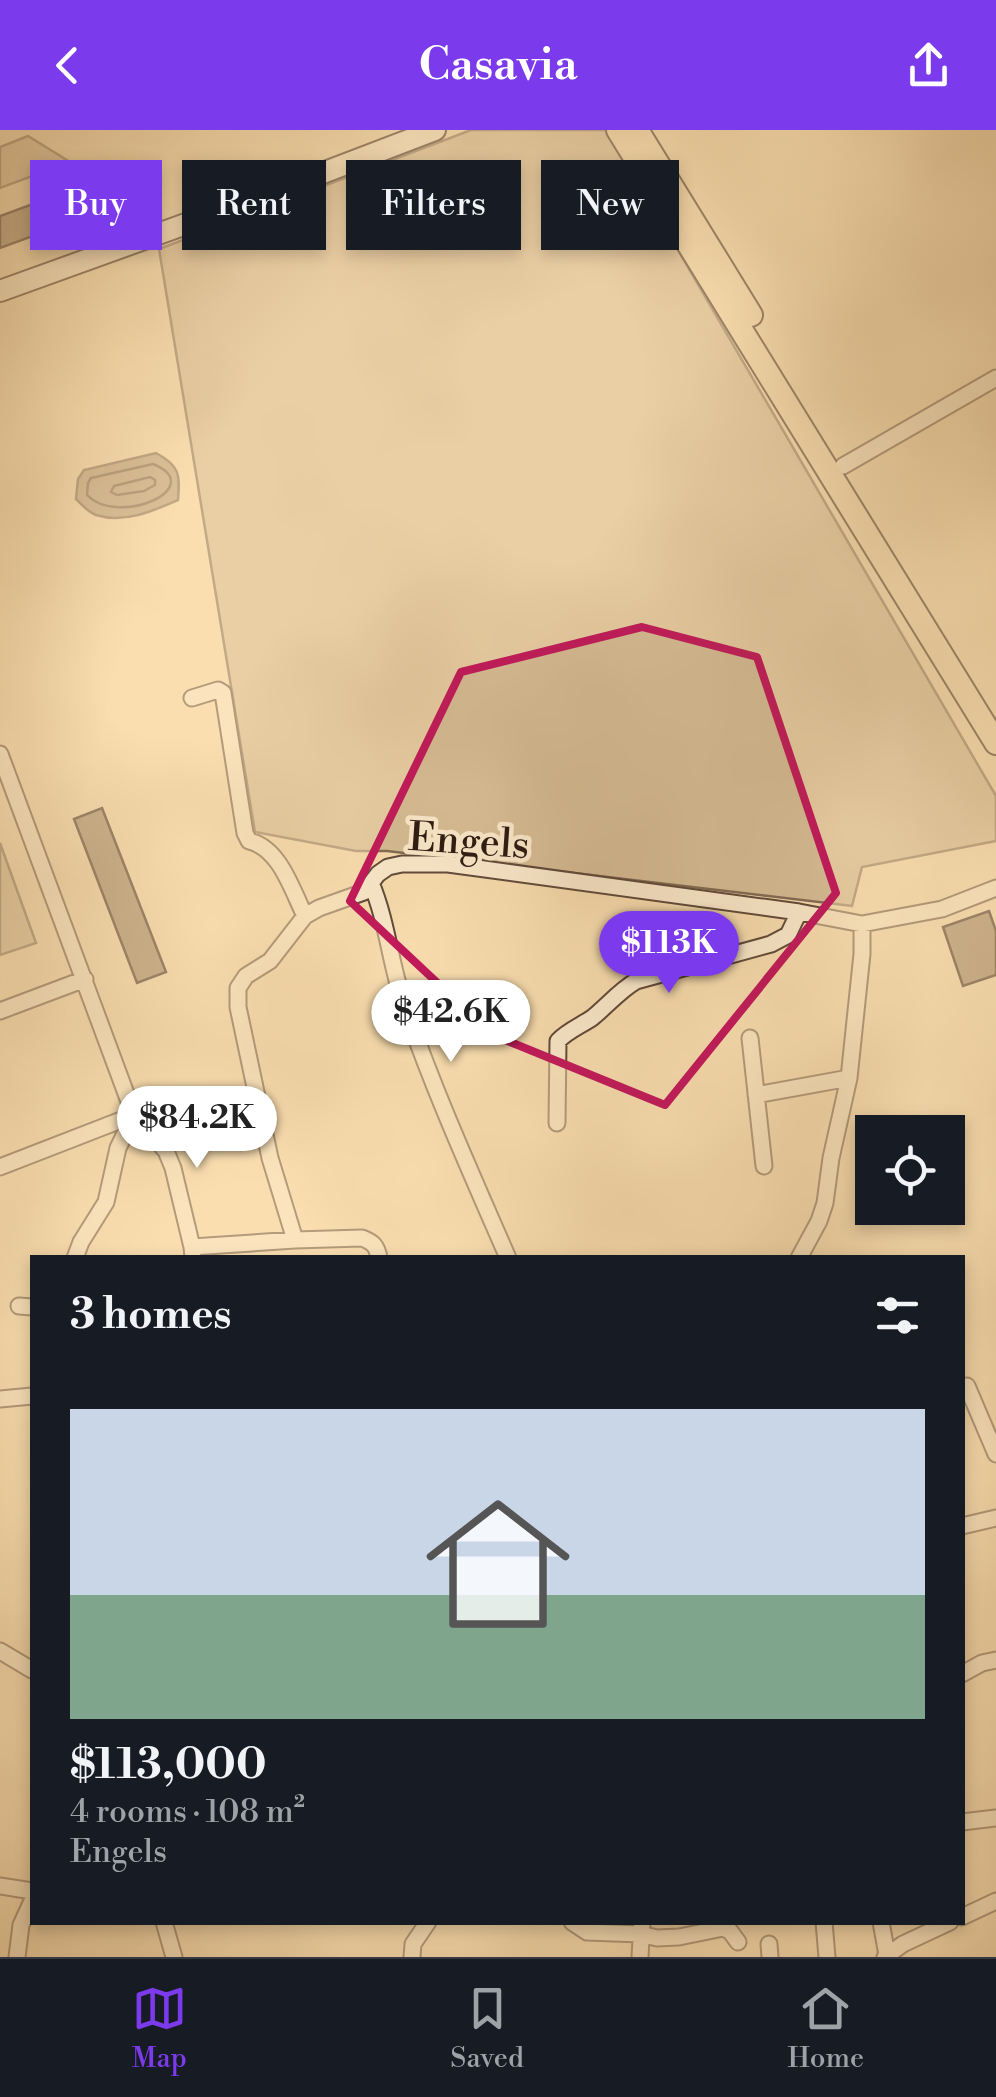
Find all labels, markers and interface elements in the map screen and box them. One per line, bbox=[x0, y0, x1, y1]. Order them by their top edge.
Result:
text: Casavia bbox=[418, 37, 578, 94]
icon: back bbox=[40, 38, 95, 93]
icon: share bbox=[901, 38, 956, 93]
chip: Buy bbox=[30, 160, 162, 250]
chip: Rent bbox=[182, 160, 326, 250]
chip: Filters bbox=[346, 160, 521, 250]
chip: New bbox=[541, 160, 679, 250]
street label: Engels bbox=[407, 813, 531, 872]
pin: $113K bbox=[599, 911, 739, 996]
text: $113K bbox=[621, 923, 717, 963]
pin: $42.6K bbox=[370, 980, 532, 1065]
text: $42.6K bbox=[393, 992, 509, 1032]
pin: $84.2K bbox=[116, 1086, 278, 1171]
text: $84.2K bbox=[139, 1098, 255, 1138]
map controls bbox=[855, 1115, 965, 1225]
button: locate bbox=[855, 1115, 965, 1225]
icon: filters bbox=[870, 1288, 925, 1343]
text: 3 homes bbox=[70, 1289, 232, 1342]
icon: home bbox=[408, 1474, 588, 1654]
text: $113,000 bbox=[70, 1739, 266, 1792]
text: 4 rooms · 108 m² bbox=[70, 1792, 305, 1832]
text: Engels bbox=[70, 1832, 167, 1872]
tab: Map bbox=[132, 1981, 187, 2076]
tab: Saved bbox=[450, 1981, 524, 2076]
tab: Home bbox=[787, 1981, 864, 2076]

